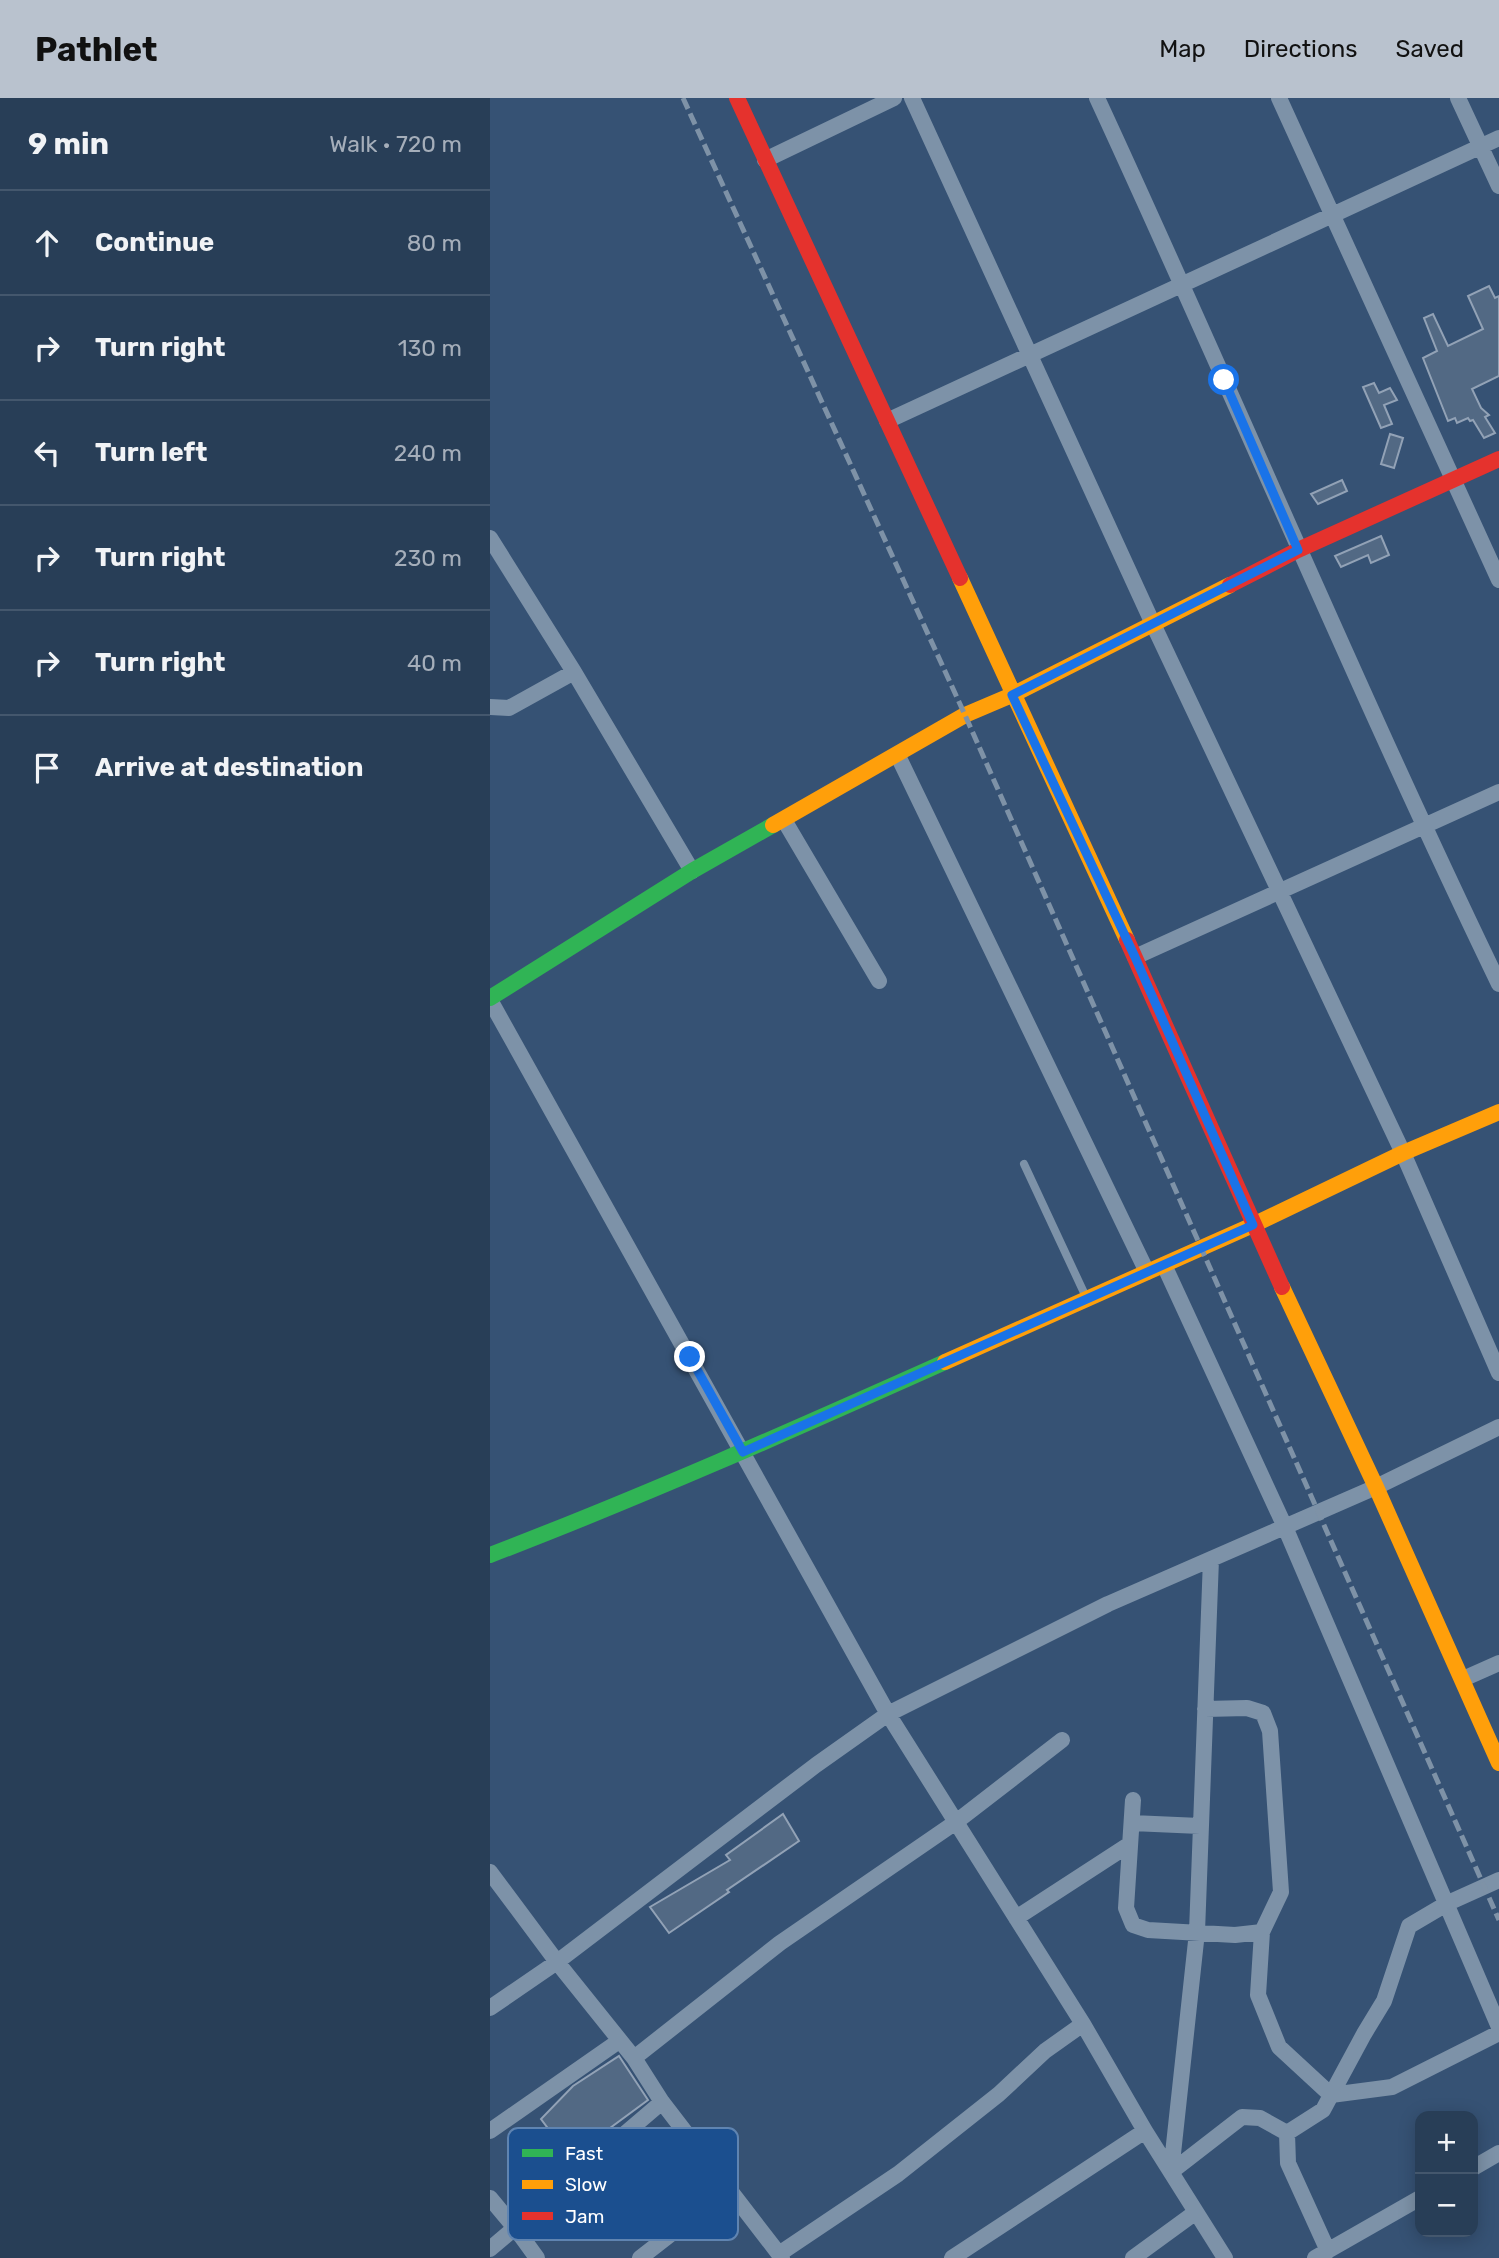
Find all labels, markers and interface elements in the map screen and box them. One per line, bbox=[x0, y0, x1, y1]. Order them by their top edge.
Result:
text: Pathlet bbox=[35, 30, 158, 69]
text: Map bbox=[1159, 35, 1206, 63]
text: Directions bbox=[1244, 35, 1357, 63]
text: Saved bbox=[1395, 35, 1464, 63]
text: 9 min bbox=[28, 126, 109, 162]
text: Walk · 720 m bbox=[329, 130, 462, 158]
icon: ahead bbox=[28, 224, 66, 262]
text: Continue bbox=[95, 227, 214, 258]
text: 80 m bbox=[407, 229, 462, 257]
icon: right bbox=[28, 329, 66, 367]
text: Turn right bbox=[95, 332, 225, 363]
text: 130 m bbox=[398, 334, 462, 362]
route start bbox=[1208, 364, 1239, 395]
icon: left bbox=[28, 434, 66, 472]
text: Turn left bbox=[95, 437, 207, 468]
text: 240 m bbox=[394, 439, 462, 467]
icon: right bbox=[28, 539, 66, 577]
text: Turn right bbox=[95, 542, 225, 573]
text: 230 m bbox=[394, 544, 462, 572]
icon: right bbox=[28, 644, 66, 682]
text: Turn right bbox=[95, 647, 225, 678]
text: 40 m bbox=[407, 649, 462, 677]
icon: arrive bbox=[28, 749, 66, 787]
text: Arrive at destination bbox=[95, 752, 363, 783]
route end bbox=[674, 1341, 705, 1372]
map controls bbox=[1415, 2111, 1478, 2237]
button: + bbox=[1415, 2111, 1478, 2174]
legend bbox=[508, 2128, 738, 2240]
text: Fast bbox=[565, 2142, 604, 2165]
text: Slow bbox=[565, 2173, 607, 2196]
button: − bbox=[1415, 2174, 1478, 2237]
text: Jam bbox=[565, 2205, 604, 2228]

